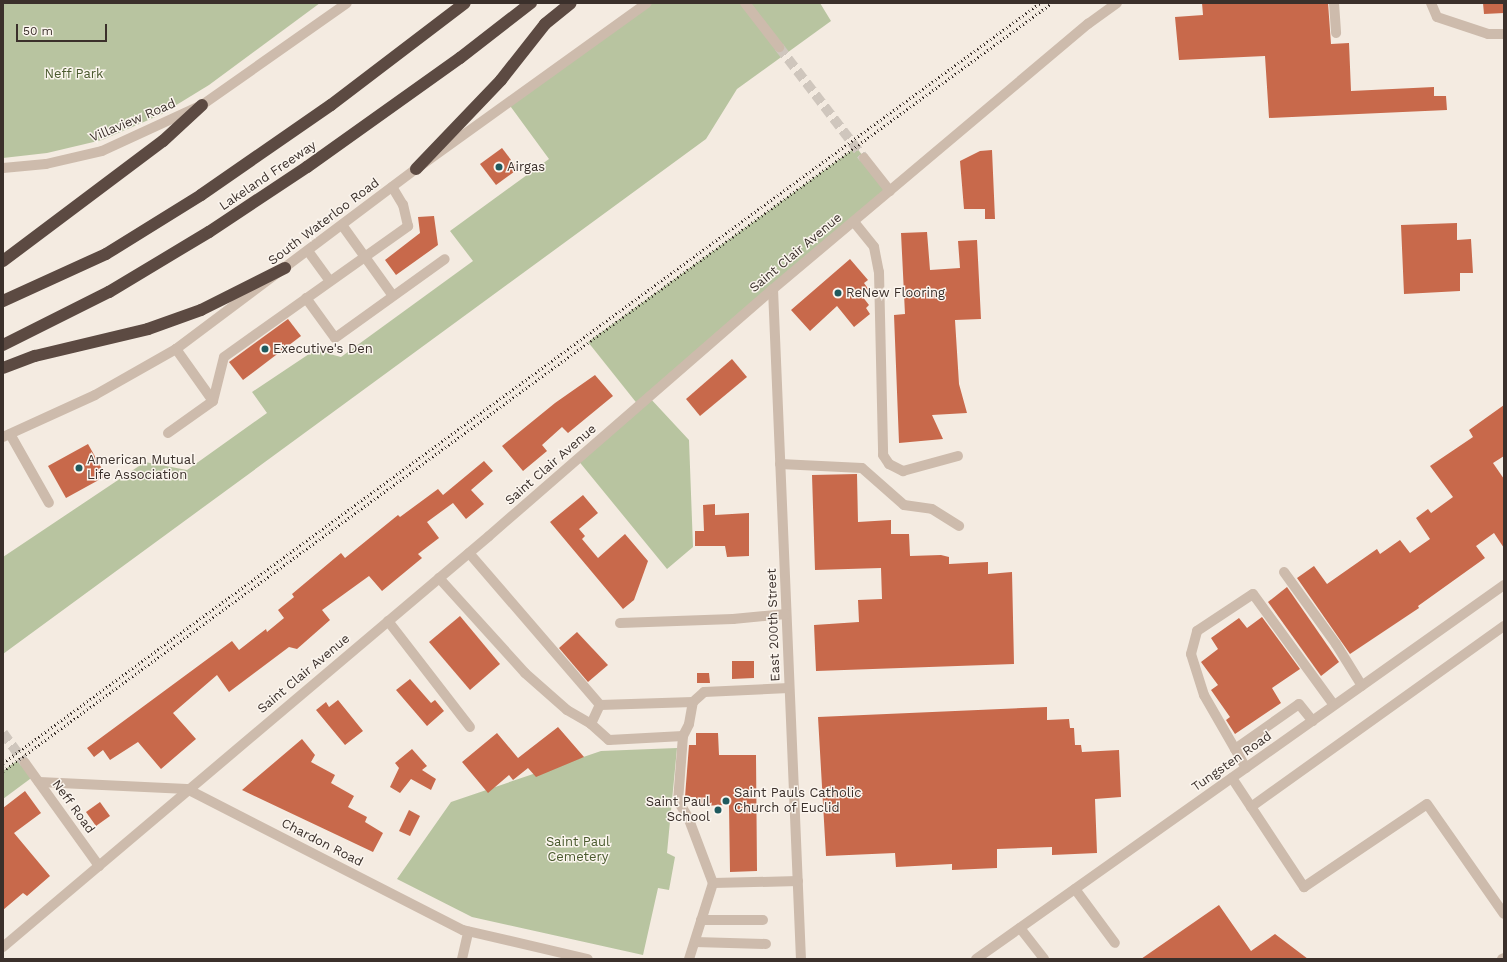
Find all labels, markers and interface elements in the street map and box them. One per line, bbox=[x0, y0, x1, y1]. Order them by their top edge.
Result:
scale bar bbox=[18, 16, 109, 42]
text: 50 m bbox=[23, 24, 53, 38]
park label: Neff Park bbox=[44, 66, 104, 82]
street label: Villaview Road bbox=[88, 96, 178, 146]
street label: Lakeland Freeway bbox=[217, 138, 319, 214]
place label: Airgas bbox=[507, 159, 545, 175]
marker: Airgas bbox=[494, 162, 504, 172]
street label: South Waterloo Road bbox=[265, 175, 383, 269]
street label: Saint Clair Avenue bbox=[746, 210, 846, 296]
place label: ReNew Flooring bbox=[846, 285, 945, 301]
marker: ReNew Flooring bbox=[833, 288, 843, 298]
place label: Executive's Den bbox=[273, 341, 373, 357]
marker: Executive's Den bbox=[260, 344, 270, 354]
street label: Saint Clair Avenue bbox=[502, 421, 600, 509]
place label: American Mutual Life Association bbox=[87, 453, 195, 484]
marker: American Mutual Life Association bbox=[74, 463, 84, 473]
street label: East 200th Street bbox=[764, 568, 784, 682]
street label: Saint Clair Avenue bbox=[254, 631, 354, 717]
street label: Tungsten Road bbox=[1189, 729, 1275, 795]
street label: Neff Road bbox=[48, 777, 98, 837]
place label: Saint Pauls Catholic Church of Euclid bbox=[734, 786, 861, 817]
place label: Saint Paul School bbox=[646, 795, 710, 826]
marker: Saint Pauls Catholic Church of Euclid bbox=[721, 796, 731, 806]
marker: Saint Paul School bbox=[713, 805, 723, 815]
street label: Chardon Road bbox=[279, 816, 365, 870]
park label: Saint Paul Cemetery bbox=[546, 835, 610, 866]

